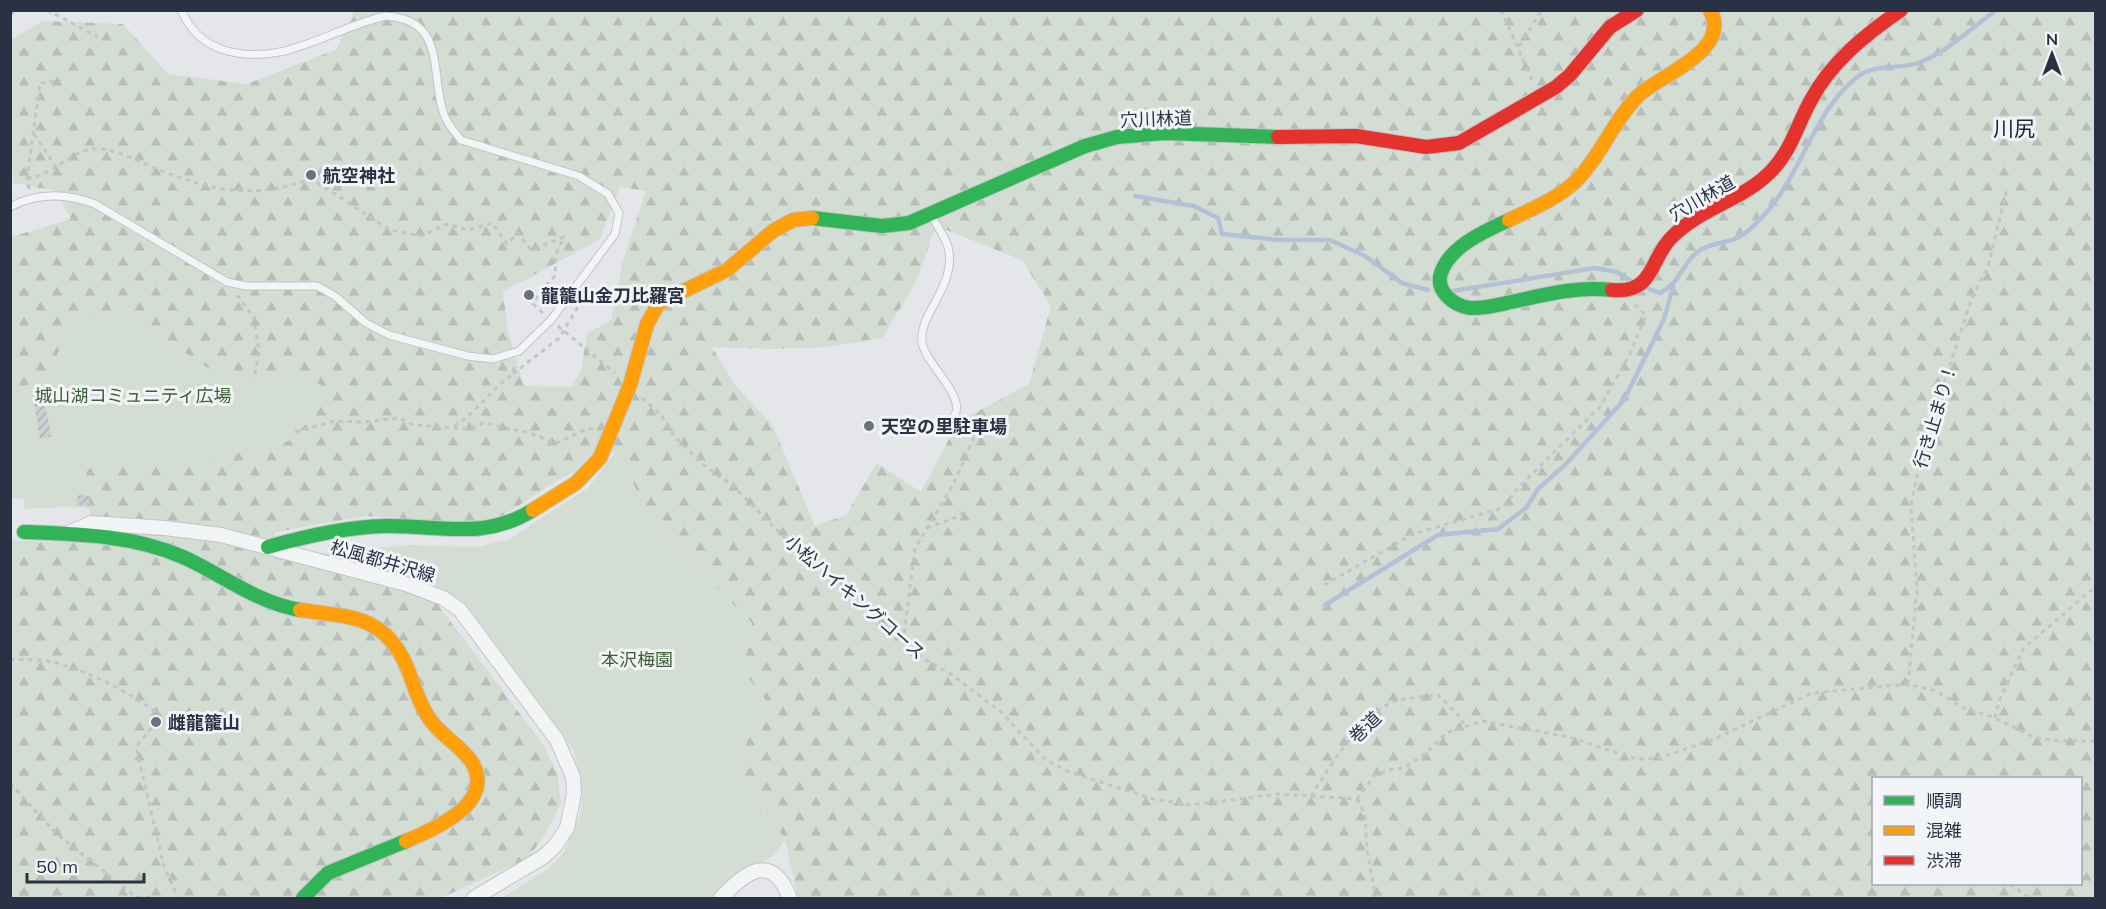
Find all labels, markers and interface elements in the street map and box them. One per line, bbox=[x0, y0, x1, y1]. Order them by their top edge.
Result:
north arrow bbox=[2022, 24, 2082, 84]
text: N bbox=[2046, 29, 2058, 49]
street label: 穴川林道 bbox=[1120, 106, 1192, 132]
district label: 川尻 bbox=[1993, 115, 2035, 141]
place label: 航空神社 bbox=[323, 164, 395, 187]
marker: 航空神社 bbox=[304, 168, 318, 182]
street label: 穴川林道 bbox=[1665, 170, 1739, 226]
place label: 龍籠山金刀比羅宮 bbox=[541, 284, 685, 307]
marker: 龍籠山金刀比羅宮 bbox=[522, 288, 536, 302]
street label: 行き止まり！ bbox=[1908, 361, 1962, 471]
park label: 城山湖コミュニティ広場 bbox=[35, 384, 231, 407]
place label: 天空の里駐車場 bbox=[881, 415, 1007, 438]
marker: 天空の里駐車場 bbox=[862, 419, 876, 433]
street label: 小松ハイキングコース bbox=[780, 530, 930, 664]
street label: 松風都井沢線 bbox=[328, 535, 438, 587]
park label: 本沢梅園 bbox=[601, 648, 673, 671]
street label: 巻道 bbox=[1344, 706, 1386, 748]
place label: 雌龍籠山 bbox=[168, 711, 240, 734]
marker: 雌龍籠山 bbox=[149, 715, 163, 729]
legend bbox=[1872, 777, 2082, 885]
text: 順調 bbox=[1926, 789, 1962, 812]
text: 混雑 bbox=[1926, 819, 1962, 842]
scale bar bbox=[27, 846, 144, 884]
text: 渋滞 bbox=[1926, 849, 1962, 872]
text: 50 m bbox=[36, 855, 78, 878]

